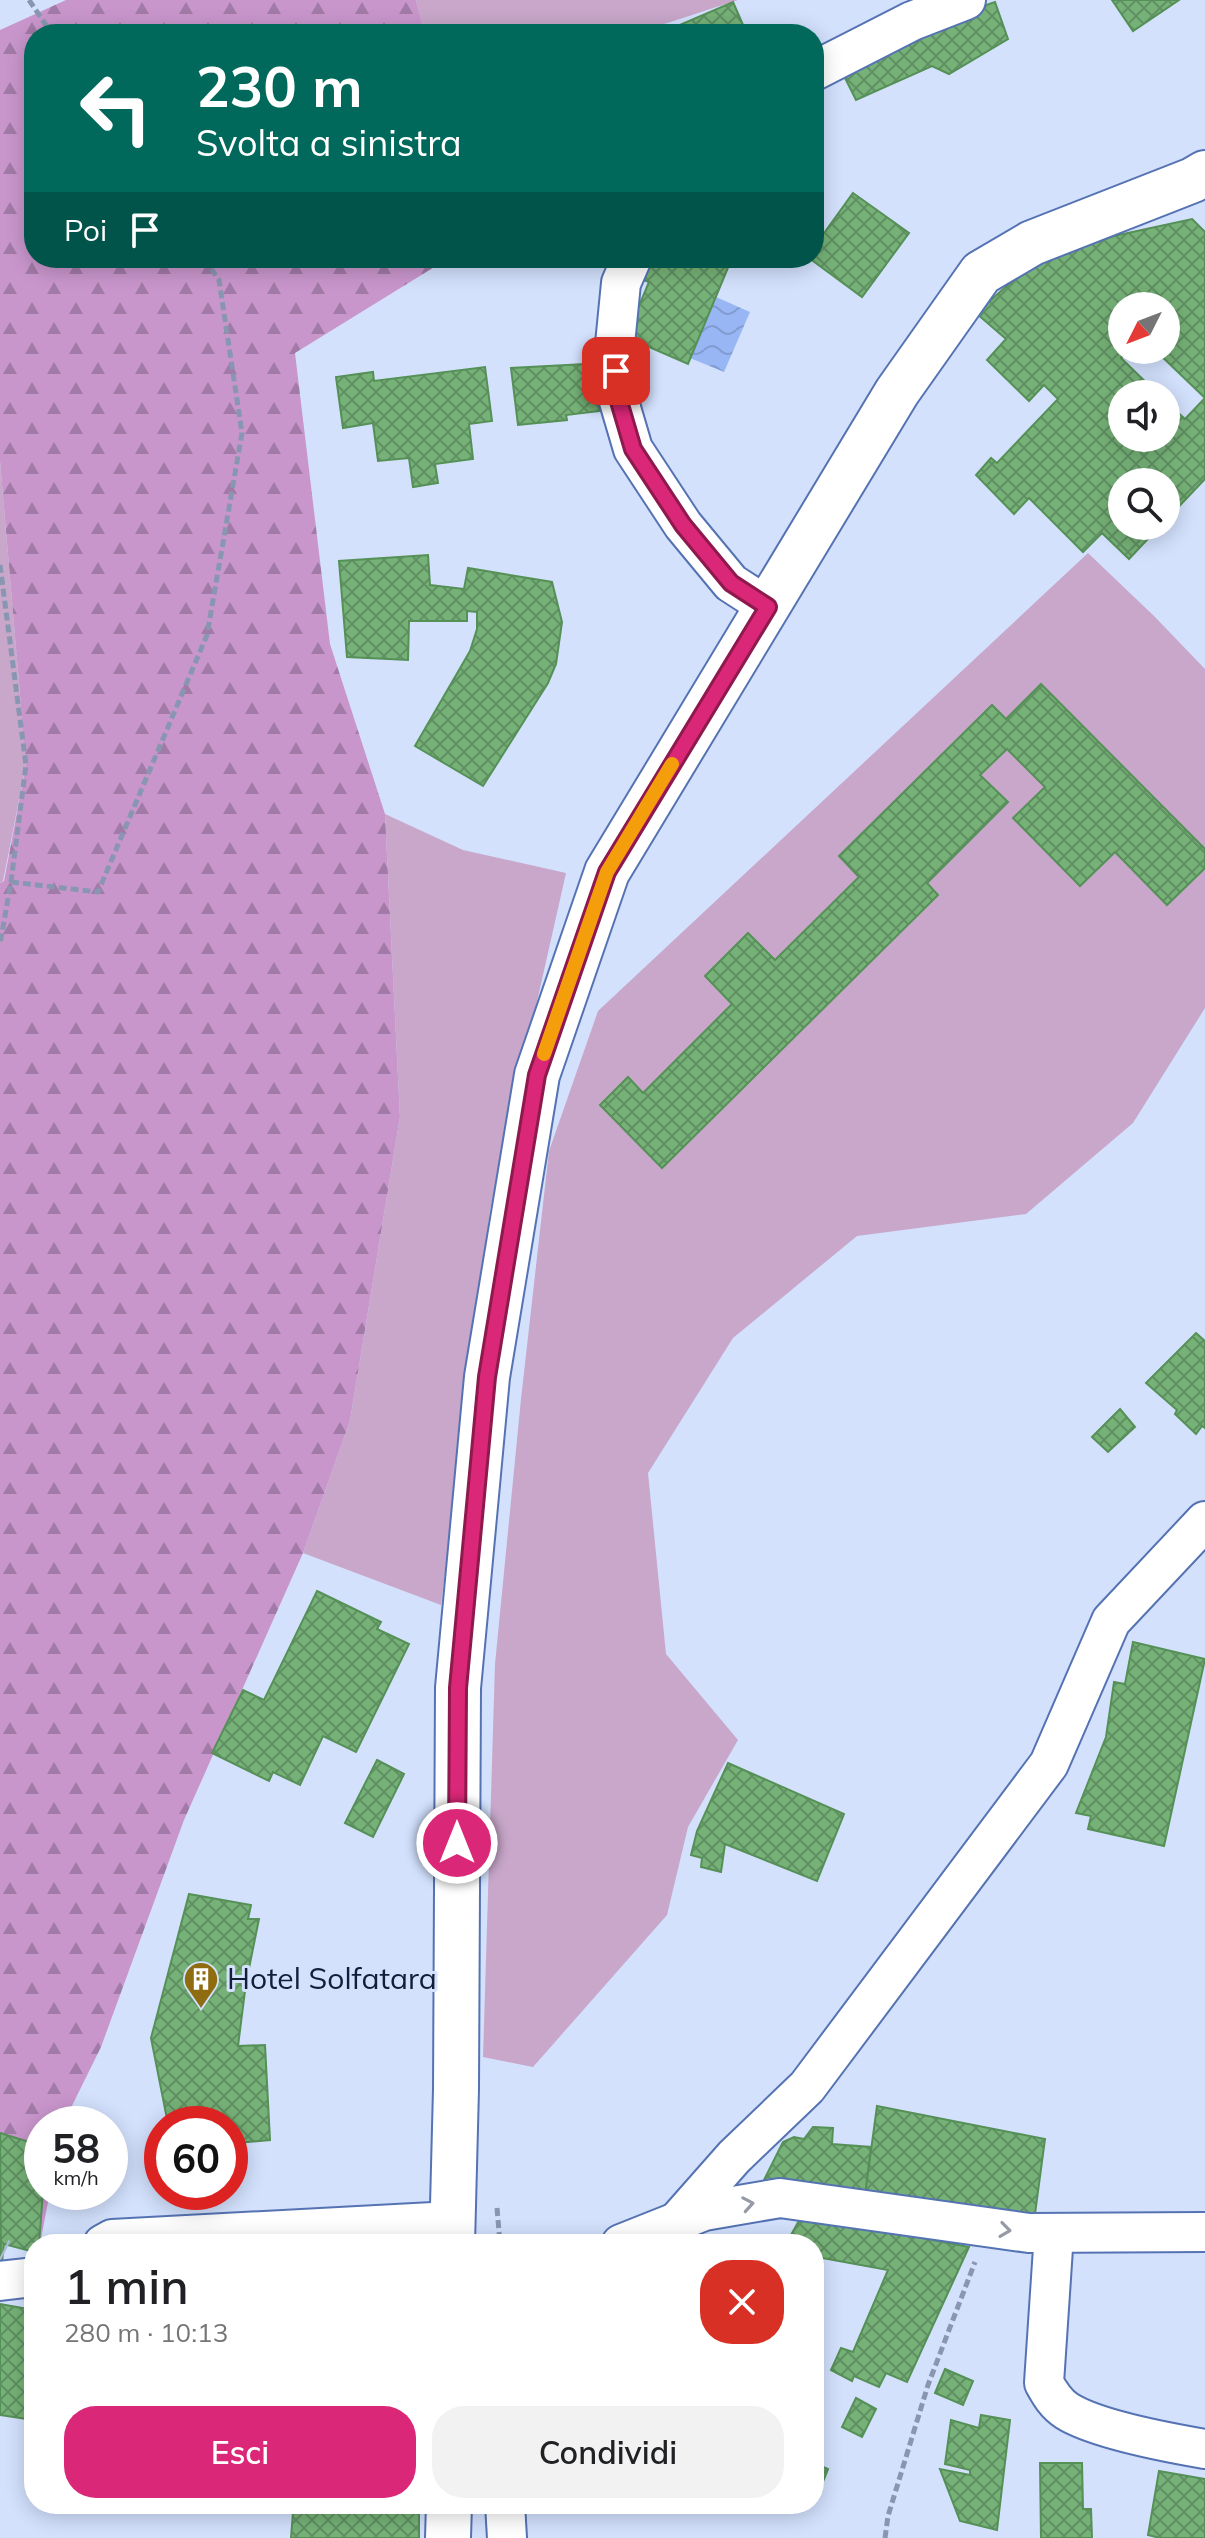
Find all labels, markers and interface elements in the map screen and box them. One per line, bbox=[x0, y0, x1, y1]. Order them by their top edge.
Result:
text: 230 m bbox=[196, 51, 363, 121]
icon: left bbox=[64, 56, 168, 160]
text: Svolta a sinistra bbox=[196, 120, 462, 165]
icon: arrive bbox=[123, 208, 167, 252]
text: Poi bbox=[64, 211, 107, 249]
north arrow bbox=[1108, 292, 1180, 364]
map controls bbox=[1108, 292, 1180, 540]
pin bbox=[582, 337, 650, 405]
icon: arrive bbox=[594, 349, 638, 393]
button: sound bbox=[1108, 380, 1180, 452]
button: search bbox=[1108, 468, 1180, 540]
position arrow bbox=[415, 1801, 499, 1885]
place label: Hotel Solfatara bbox=[227, 1959, 437, 1997]
building icon: Hotel Solfatara bbox=[182, 1960, 220, 2010]
speed limit sign: 60 bbox=[144, 2106, 248, 2210]
text: 58 bbox=[52, 2123, 100, 2173]
text: km/h bbox=[53, 2165, 99, 2190]
one-way arrow bbox=[741, 2196, 755, 2213]
one-way arrow bbox=[998, 2221, 1012, 2238]
text: 1 min bbox=[64, 2256, 189, 2316]
button: close bbox=[700, 2260, 784, 2344]
text: 280 m · 10:13 bbox=[64, 2316, 228, 2349]
button: Esci bbox=[64, 2406, 416, 2498]
button: Condividi bbox=[432, 2406, 784, 2498]

